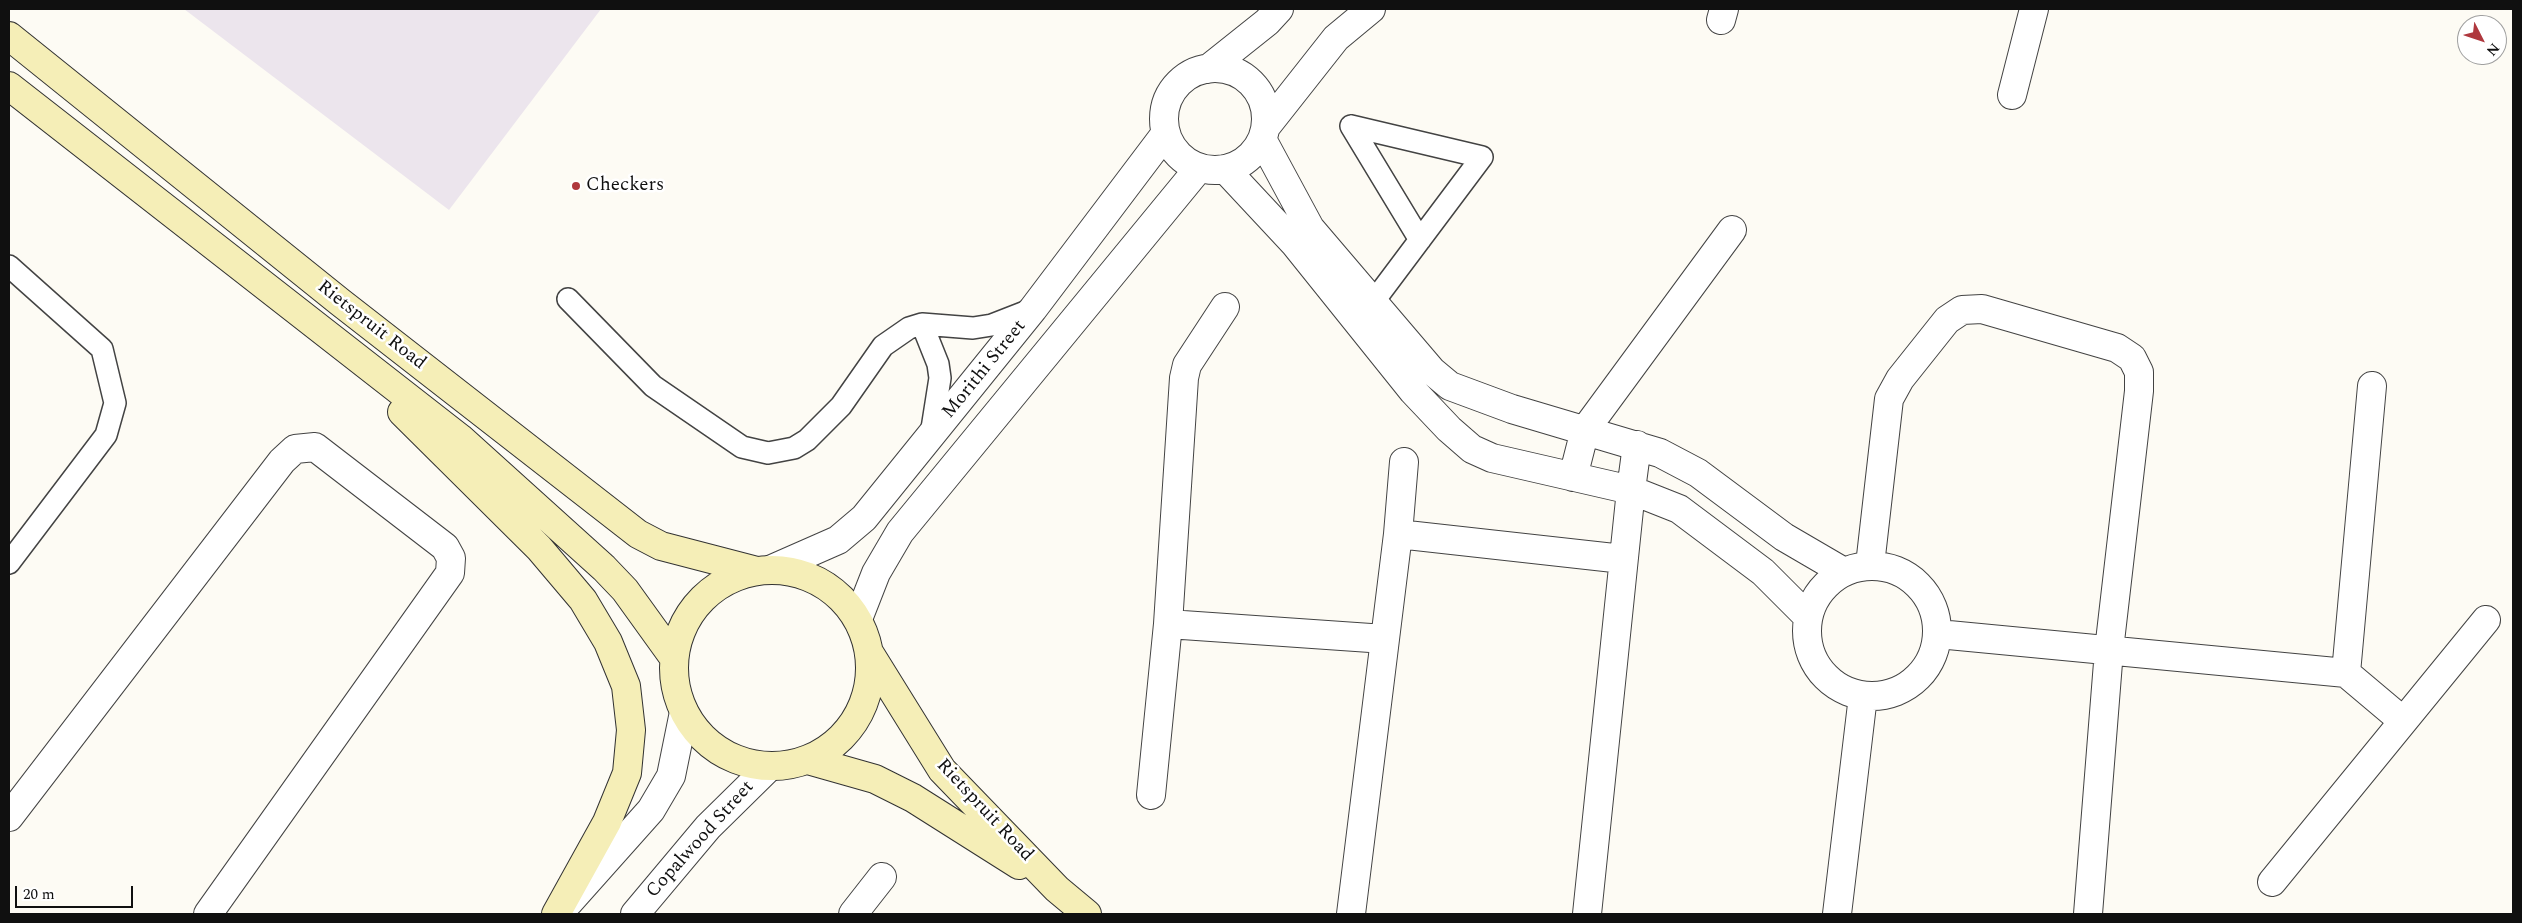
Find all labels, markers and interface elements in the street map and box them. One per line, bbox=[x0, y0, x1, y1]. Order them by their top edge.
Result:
north arrow bbox=[2457, 15, 2507, 65]
text: N bbox=[2481, 38, 2505, 61]
place label: Checkers bbox=[586, 175, 664, 197]
marker: Checkers bbox=[570, 180, 582, 192]
street label: Rietspruit Road bbox=[312, 276, 430, 376]
street label: Morithi Street bbox=[938, 316, 1032, 424]
street label: Rietspruit Road bbox=[931, 755, 1037, 867]
street label: Copalwood Street bbox=[642, 777, 760, 903]
scale bar bbox=[18, 876, 135, 908]
text: 20 m bbox=[23, 883, 55, 906]

